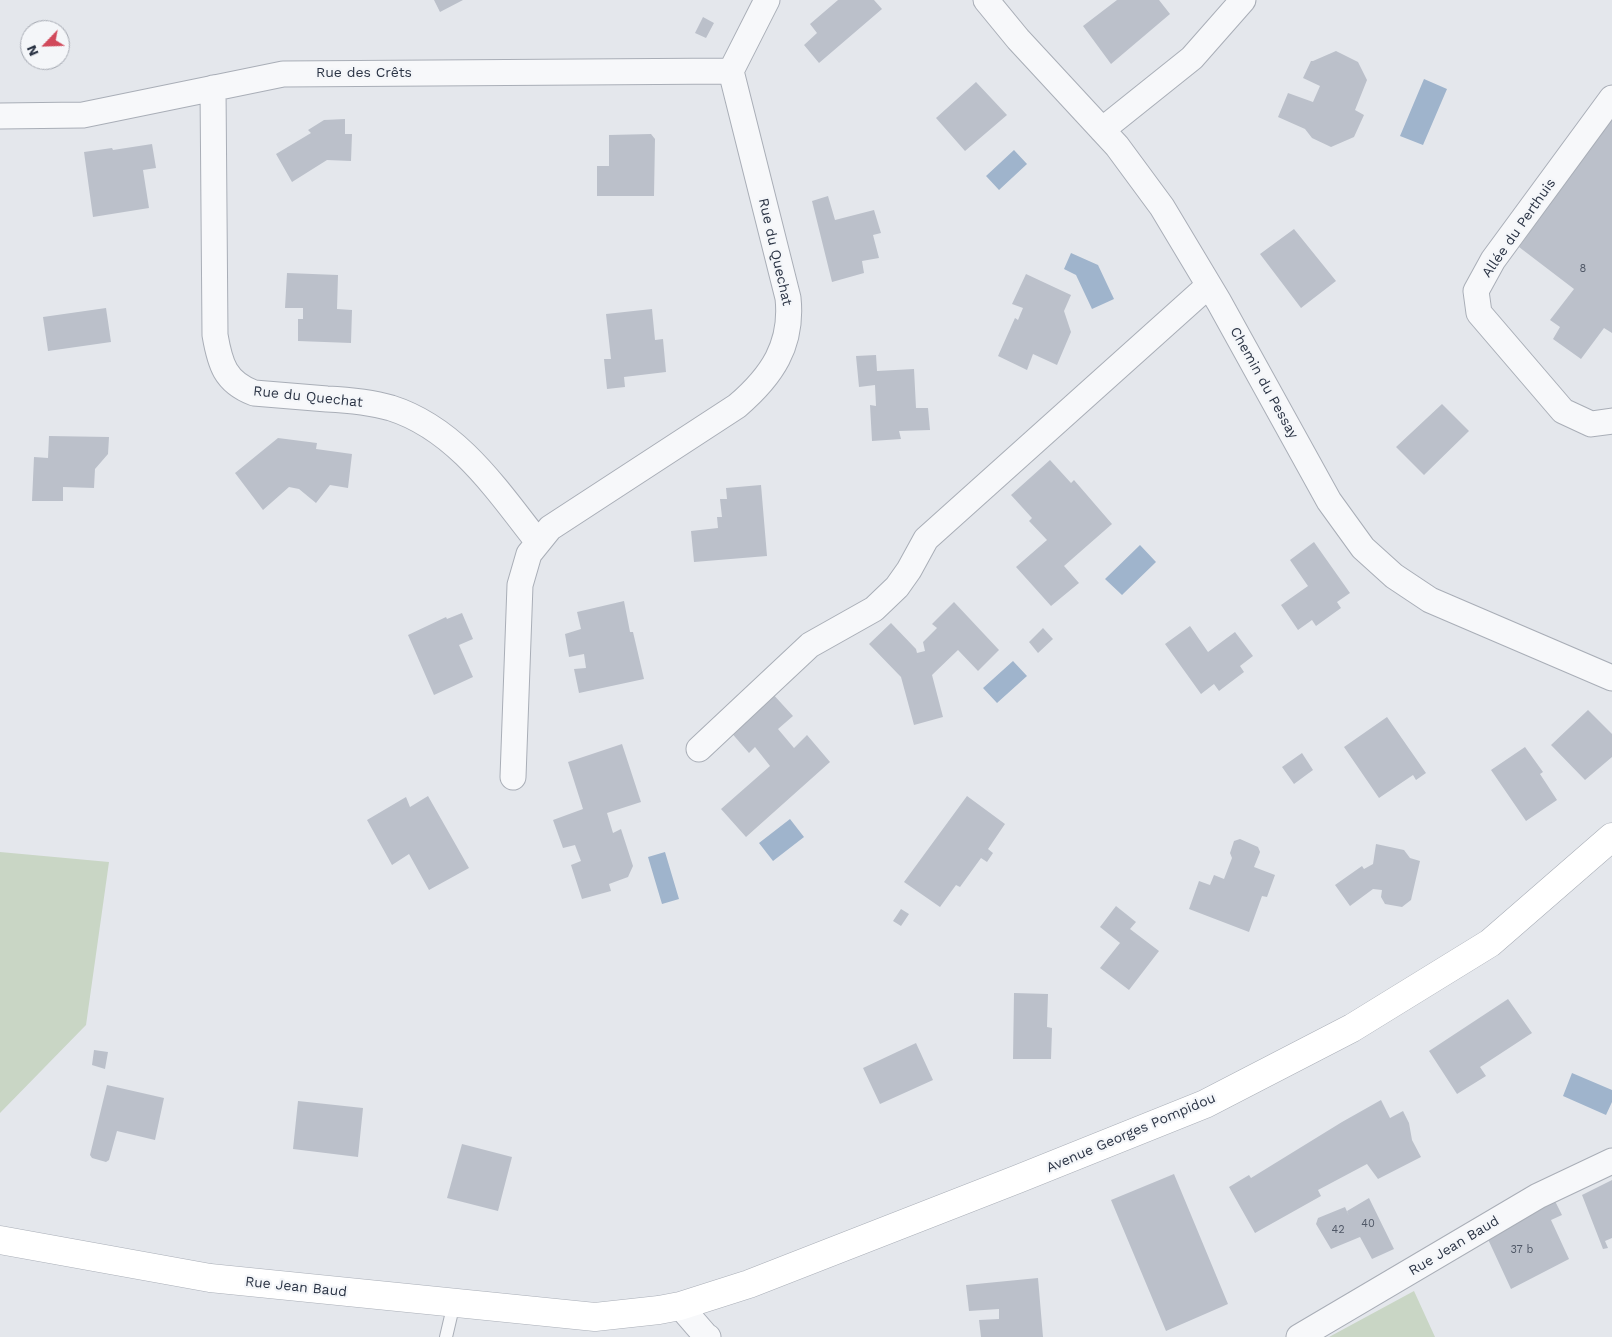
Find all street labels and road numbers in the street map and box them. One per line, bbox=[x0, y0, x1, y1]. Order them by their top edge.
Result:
street label: Rue des Crêts bbox=[316, 65, 412, 81]
street label: Allée du Perthuis bbox=[1479, 175, 1559, 281]
street label: Rue du Quechat bbox=[754, 197, 796, 307]
street label: Chemin du Pessay bbox=[1226, 324, 1302, 442]
street label: Rue du Quechat bbox=[252, 383, 364, 411]
street label: Avenue Georges Pompidou bbox=[1044, 1090, 1218, 1176]
street label: Rue Jean Baud bbox=[1406, 1212, 1502, 1280]
street label: Rue Jean Baud bbox=[244, 1273, 348, 1301]

